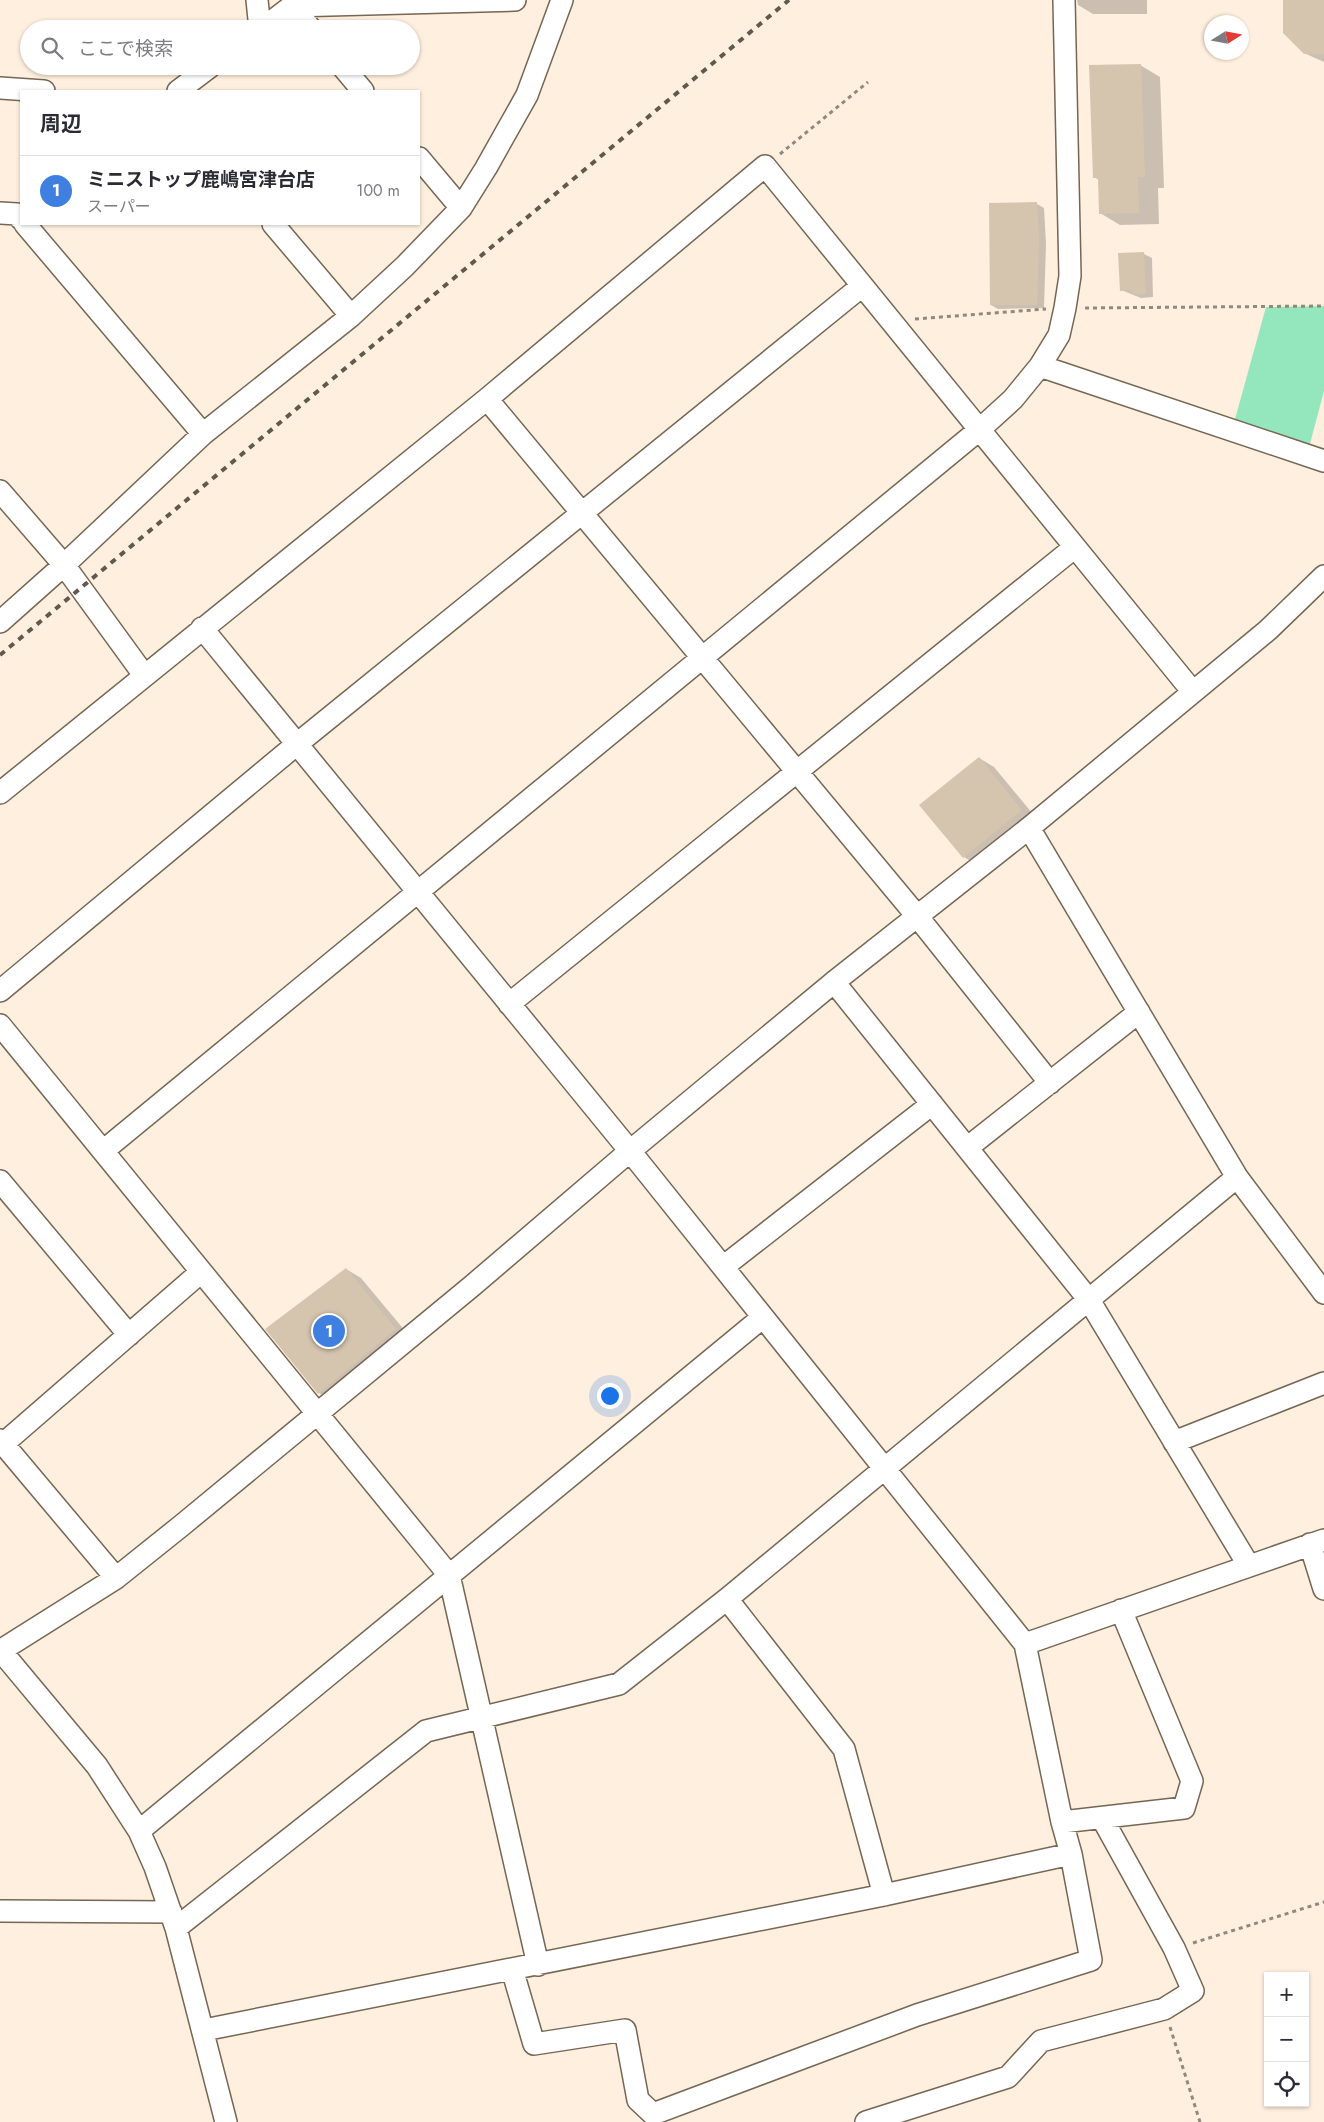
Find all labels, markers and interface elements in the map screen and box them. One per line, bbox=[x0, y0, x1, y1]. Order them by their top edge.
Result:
north arrow bbox=[1204, 15, 1249, 60]
search box bbox=[20, 20, 420, 75]
icon: search bbox=[38, 34, 66, 62]
text: ここで検索 bbox=[78, 35, 173, 62]
text: 周辺 bbox=[40, 109, 82, 139]
text: ミニストップ鹿嶋宮津台店 bbox=[87, 166, 315, 193]
text: 1 bbox=[52, 179, 60, 202]
text: 100 m bbox=[356, 179, 400, 202]
text: スーパー bbox=[87, 195, 151, 218]
pin: 1 bbox=[313, 1312, 345, 1350]
your location bbox=[597, 1383, 623, 1409]
map controls bbox=[1264, 1972, 1309, 2107]
button: + bbox=[1264, 1972, 1309, 2017]
button: − bbox=[1264, 2017, 1309, 2062]
button: locate bbox=[1264, 2062, 1309, 2107]

